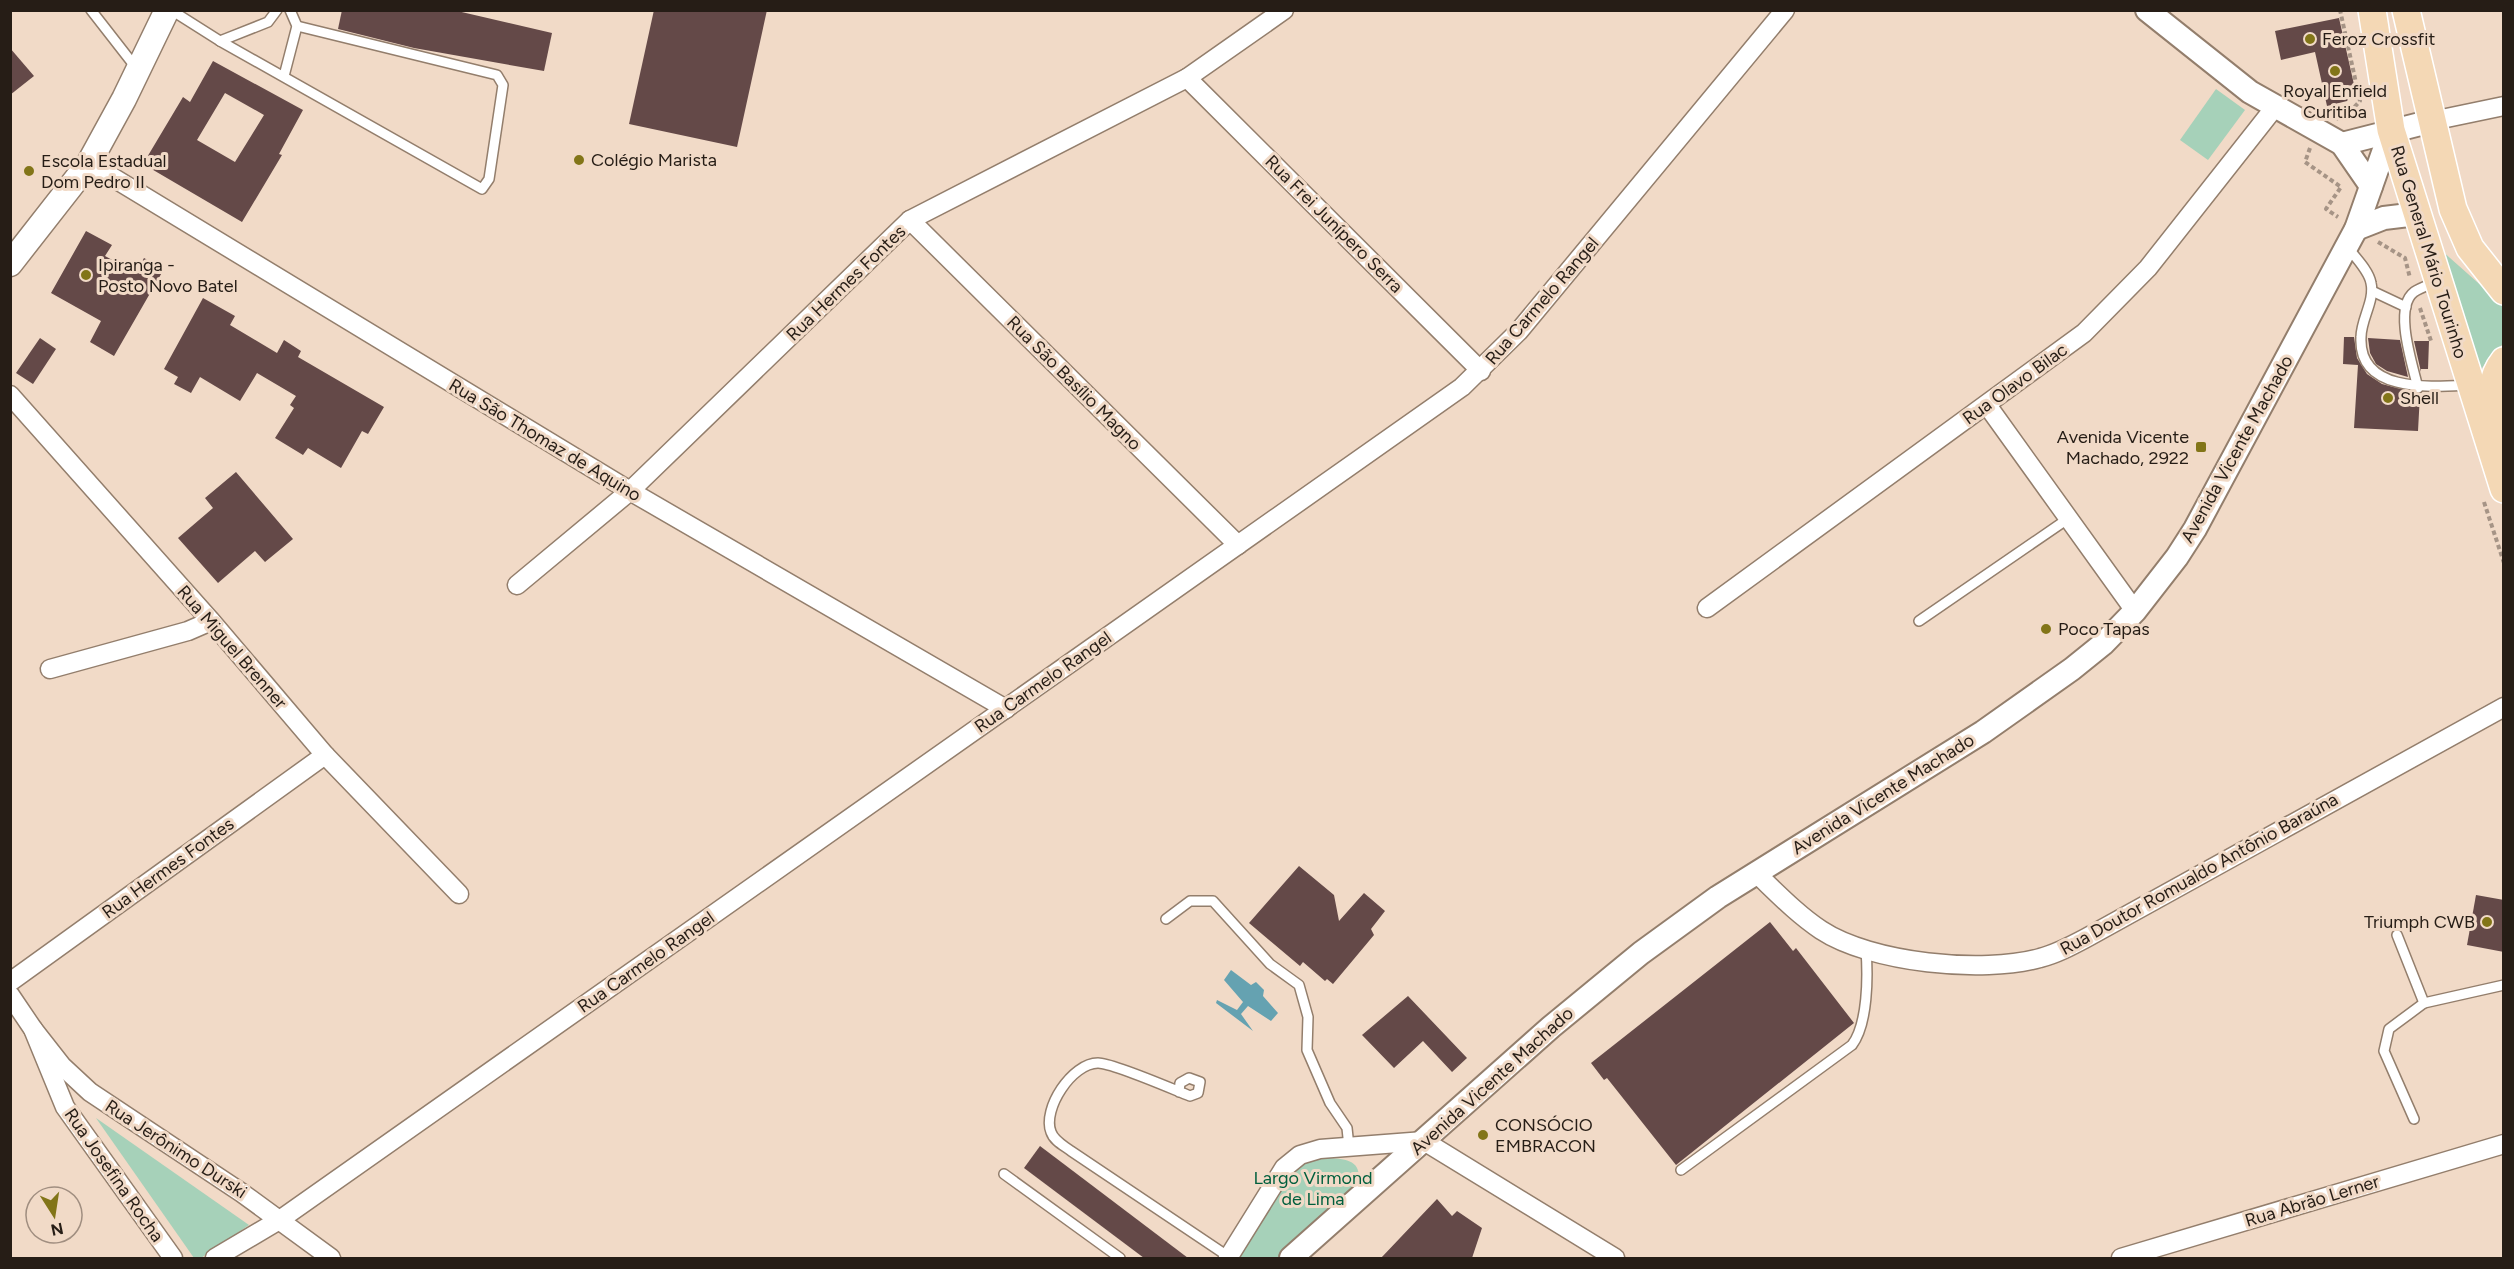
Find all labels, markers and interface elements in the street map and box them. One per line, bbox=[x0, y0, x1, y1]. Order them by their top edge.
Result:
place label: Feroz Crossfit bbox=[2322, 28, 2435, 50]
marker: Feroz Crossfit bbox=[2303, 32, 2317, 46]
marker: Royal Enfield Curitiba bbox=[2328, 64, 2342, 78]
place label: Royal Enfield Curitiba bbox=[2283, 80, 2387, 123]
street label: Rua General Mário Tourinho bbox=[2386, 143, 2472, 361]
place label: Colégio Marista bbox=[591, 149, 717, 171]
place label: Escola Estadual Dom Pedro II bbox=[41, 150, 167, 193]
street label: Rua Frei Junípero Serra bbox=[1260, 150, 1408, 298]
marker: Colégio Marista bbox=[572, 153, 586, 167]
marker: Escola Estadual Dom Pedro II bbox=[22, 164, 36, 178]
street label: Rua Hermes Fontes bbox=[782, 220, 910, 346]
street label: Rua Carmelo Rangel bbox=[1481, 233, 1603, 369]
place label: Ipiranga - Posto Novo Batel bbox=[98, 254, 238, 297]
marker: Ipiranga - Posto Novo Batel bbox=[79, 268, 93, 282]
street label: Rua São Basílio Magno bbox=[1002, 311, 1146, 455]
street label: Rua Olavo Bilac bbox=[1958, 339, 2072, 429]
street label: Avenida Vicente Machado bbox=[2176, 351, 2298, 547]
street label: Rua São Thomaz de Aquino bbox=[445, 374, 645, 506]
place label: Shell bbox=[2400, 387, 2439, 409]
marker: Shell bbox=[2381, 391, 2395, 405]
place label: Avenida Vicente Machado, 2922 bbox=[2057, 426, 2189, 469]
marker: Avenida Vicente Machado, 2922 bbox=[2194, 440, 2208, 454]
street label: Rua Miguel Brenner bbox=[172, 581, 292, 713]
place label: Poco Tapas bbox=[2058, 618, 2150, 640]
marker: Poco Tapas bbox=[2039, 622, 2053, 636]
street label: Rua Carmelo Rangel bbox=[970, 627, 1116, 737]
street label: Avenida Vicente Machado bbox=[1788, 729, 1978, 859]
street label: Rua Doutor Romualdo Antônio Baraúna bbox=[2056, 788, 2342, 960]
street label: Rua Hermes Fontes bbox=[98, 813, 238, 923]
street label: Rua Carmelo Rangel bbox=[573, 907, 719, 1017]
place label: Triumph CWB bbox=[2364, 911, 2475, 933]
marker: Triumph CWB bbox=[2480, 915, 2494, 929]
street label: Avenida Vicente Machado bbox=[1406, 1002, 1578, 1160]
street label: Rua Jerônimo Durski bbox=[101, 1095, 251, 1203]
street label: Rua Josefina Rocha bbox=[60, 1104, 168, 1246]
place label: CONSÓCIO EMBRACON bbox=[1495, 1114, 1596, 1157]
marker: CONSÓCIO EMBRACON bbox=[1476, 1128, 1490, 1142]
park label: Largo Virmond de Lima bbox=[1253, 1167, 1373, 1210]
street label: Rua Abrão Lerner bbox=[2242, 1170, 2382, 1232]
north arrow bbox=[24, 1185, 84, 1245]
text: N bbox=[49, 1219, 65, 1240]

